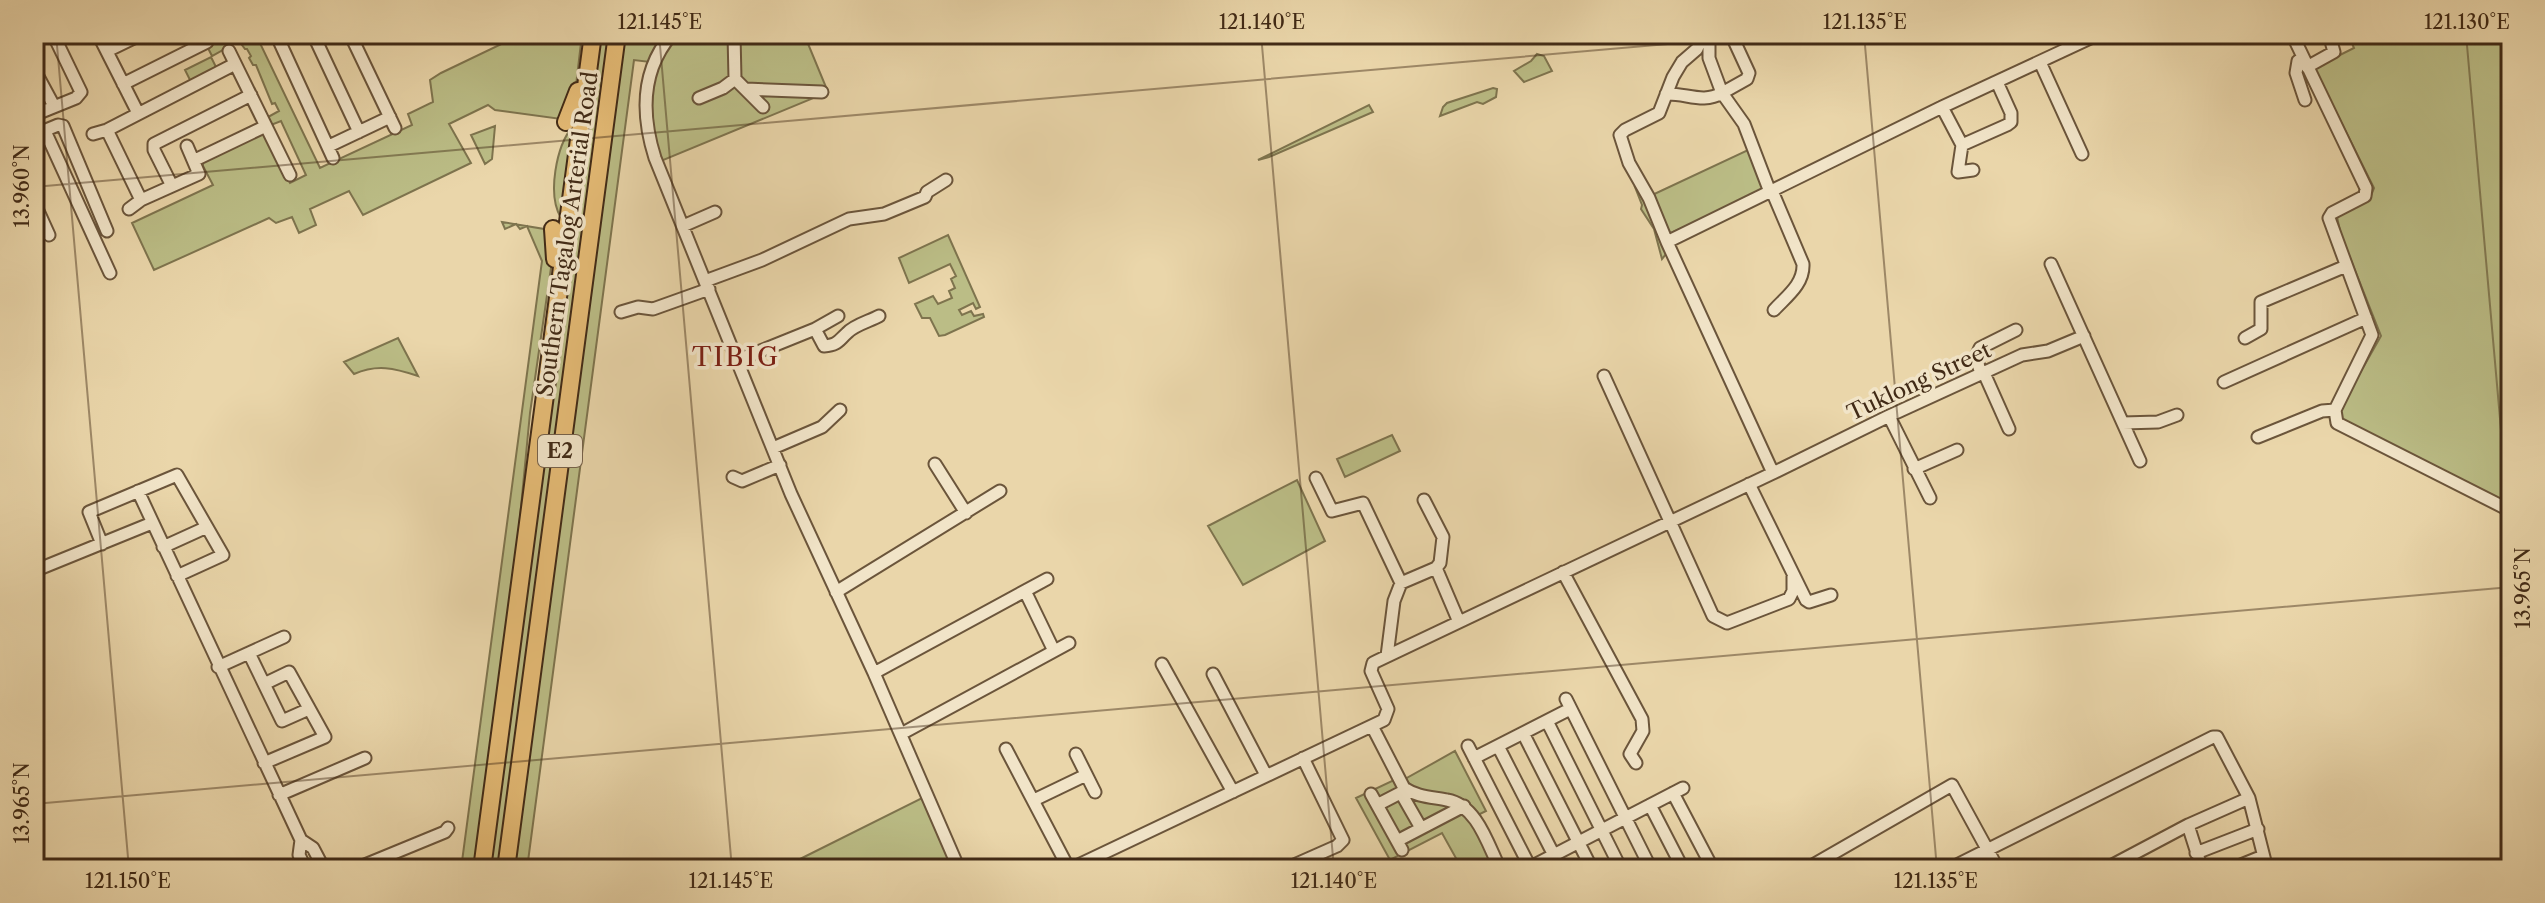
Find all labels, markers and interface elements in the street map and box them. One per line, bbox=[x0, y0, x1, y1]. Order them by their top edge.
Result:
text: 121.145°E bbox=[618, 10, 702, 34]
text: 121.140°E bbox=[1219, 10, 1305, 34]
text: 121.135°E bbox=[1823, 10, 1907, 34]
text: 121.130°E bbox=[2424, 10, 2510, 34]
street label: Southern Tagalog Arterial Road bbox=[531, 70, 604, 398]
text: 13.960°N bbox=[10, 144, 34, 228]
street label: Tuklong Street bbox=[1843, 336, 1996, 427]
district label: TIBIG bbox=[692, 341, 780, 373]
road number: E2 bbox=[538, 435, 582, 467]
text: 13.965°N bbox=[2511, 547, 2535, 629]
text: 13.965°N bbox=[10, 762, 34, 844]
text: 121.150°E bbox=[85, 869, 171, 893]
text: 121.145°E bbox=[689, 869, 773, 893]
text: 121.140°E bbox=[1291, 869, 1377, 893]
text: 121.135°E bbox=[1894, 869, 1978, 893]

